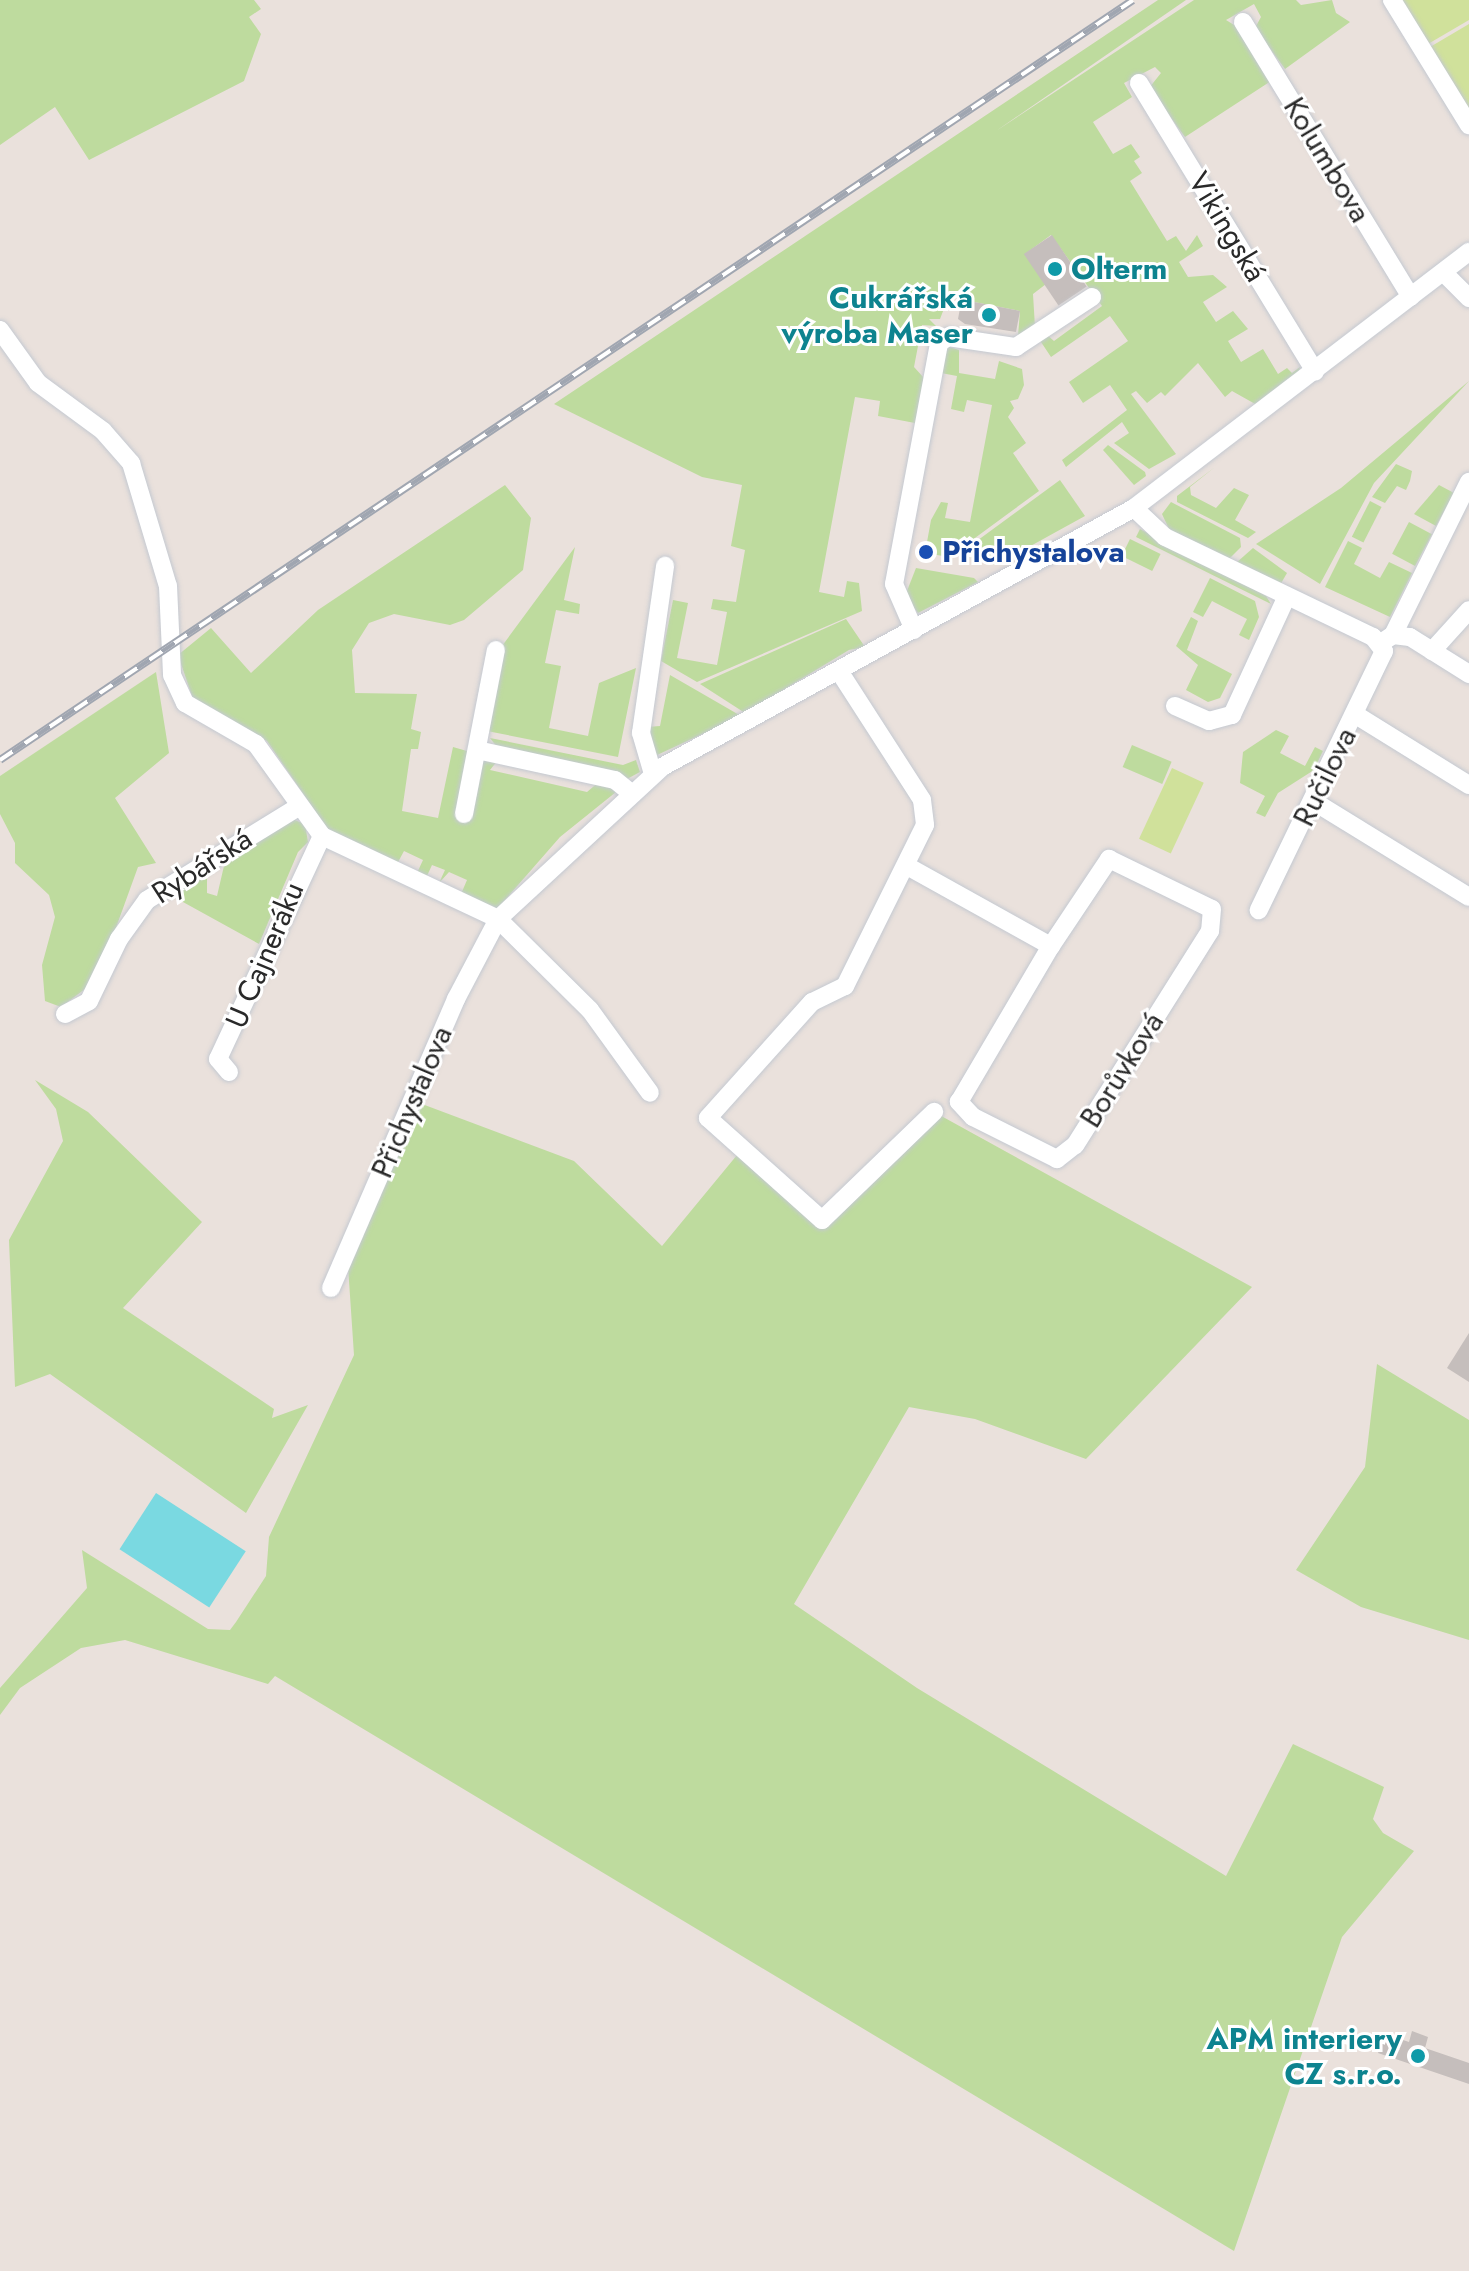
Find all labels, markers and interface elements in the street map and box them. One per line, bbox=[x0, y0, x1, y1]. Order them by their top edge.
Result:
street label: Kolumbova bbox=[1276, 91, 1378, 229]
street label: Vikingská bbox=[1180, 166, 1274, 288]
place label: Olterm bbox=[1071, 251, 1167, 287]
marker: Olterm bbox=[1046, 260, 1064, 278]
place label: Cukrářská výroba Maser bbox=[781, 280, 973, 350]
marker: Cukrářská výroba Maser bbox=[980, 306, 998, 324]
place label: Přichystalova bbox=[942, 534, 1125, 570]
marker: Přichystalova bbox=[917, 543, 935, 561]
street label: Ručilova bbox=[1286, 722, 1364, 832]
street label: Rybářská bbox=[145, 820, 259, 912]
street label: U Cajneráku bbox=[218, 877, 312, 1033]
street label: Borůvková bbox=[1073, 1006, 1171, 1134]
street label: Přichystalova bbox=[364, 1021, 460, 1183]
place label: APM interiery CZ s.r.o. bbox=[1207, 2021, 1402, 2092]
marker: APM interiery CZ s.r.o. bbox=[1409, 2047, 1427, 2065]

